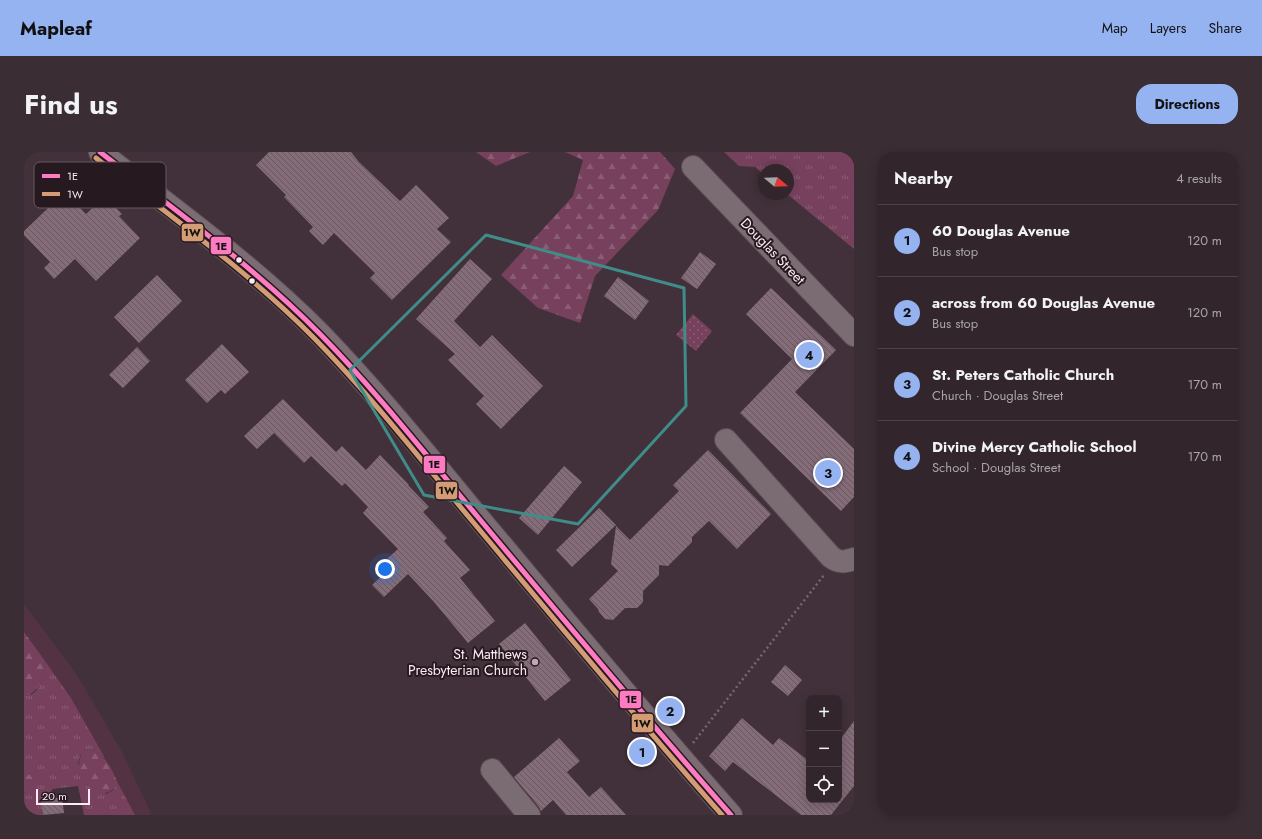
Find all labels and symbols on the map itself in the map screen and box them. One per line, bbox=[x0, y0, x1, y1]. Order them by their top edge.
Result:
legend bbox=[34, 162, 166, 208]
north arrow bbox=[758, 164, 794, 200]
text: 1E bbox=[67, 168, 78, 184]
text: 1W bbox=[67, 186, 83, 202]
street label: Douglas Street bbox=[736, 213, 810, 289]
line badge: 1W bbox=[181, 223, 204, 242]
text: 1W bbox=[183, 224, 201, 240]
line badge: 1E bbox=[210, 236, 232, 255]
text: 1E bbox=[215, 238, 227, 254]
unlabelled marker bbox=[234, 255, 244, 265]
unlabelled marker bbox=[247, 276, 257, 286]
pin: 4 bbox=[796, 340, 822, 370]
line badge: 1E bbox=[423, 455, 446, 474]
text: 1E bbox=[428, 456, 440, 472]
pin: 3 bbox=[815, 458, 841, 488]
line badge: 1W bbox=[435, 481, 458, 500]
text: 1W bbox=[438, 482, 456, 498]
your location bbox=[375, 559, 395, 579]
place label: St. Matthews Presbyterian Church bbox=[408, 644, 527, 680]
marker: St. Matthews Presbyterian Church bbox=[530, 657, 540, 667]
line badge: 1E bbox=[619, 690, 642, 709]
text: 1E bbox=[625, 691, 637, 707]
pin: 2 bbox=[657, 696, 683, 726]
line badge: 1W bbox=[631, 713, 654, 733]
text: 1W bbox=[633, 715, 651, 731]
pin: 1 bbox=[629, 737, 655, 767]
scale bar bbox=[36, 787, 90, 806]

